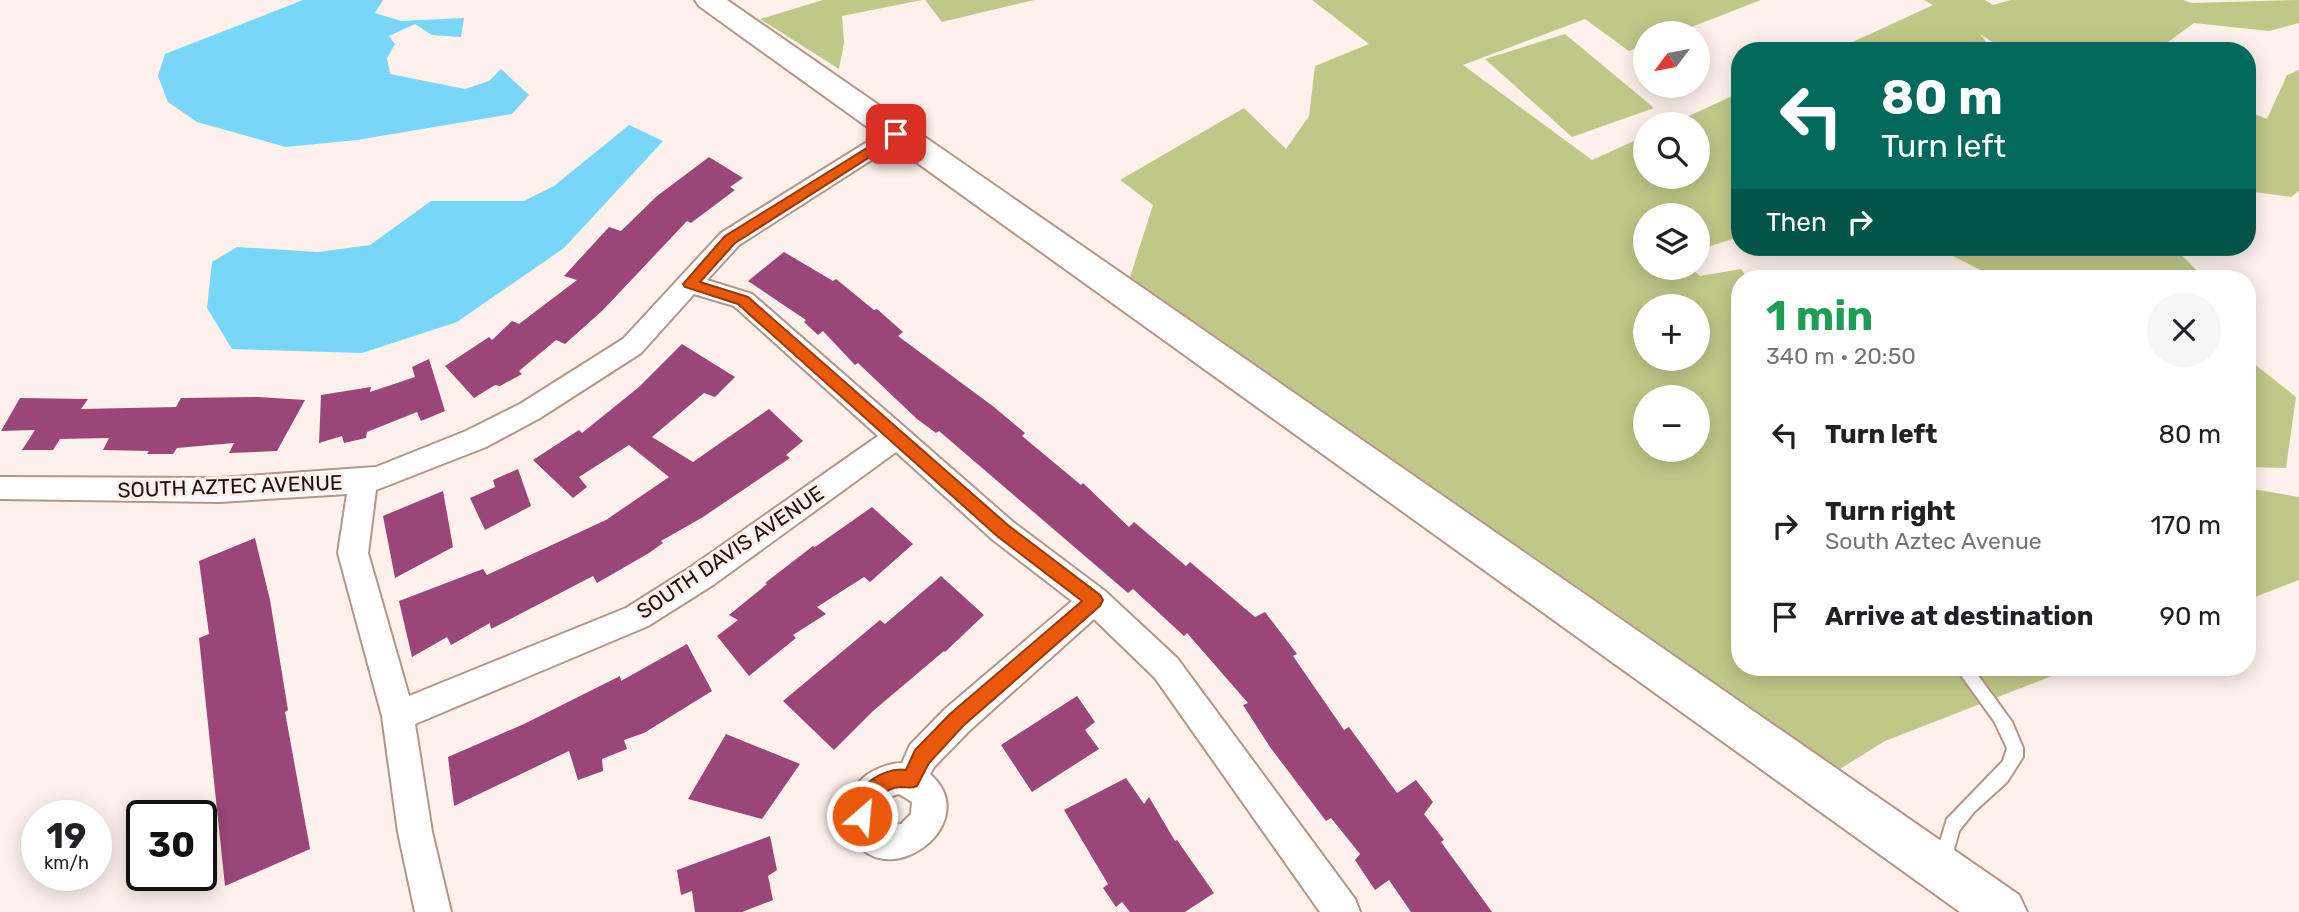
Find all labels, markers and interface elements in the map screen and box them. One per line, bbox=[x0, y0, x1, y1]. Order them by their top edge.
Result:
north arrow bbox=[1633, 21, 1710, 98]
map controls bbox=[1633, 21, 1710, 462]
text: 80 m bbox=[1881, 68, 2003, 126]
icon: left bbox=[1766, 70, 1857, 161]
pin bbox=[866, 104, 926, 164]
button: search bbox=[1633, 112, 1710, 189]
icon: arrive bbox=[877, 115, 915, 153]
text: Turn left bbox=[1881, 127, 2006, 165]
button: layers bbox=[1633, 203, 1710, 280]
icon: right bbox=[1841, 203, 1879, 241]
text: Then bbox=[1766, 207, 1827, 238]
text: 1 min bbox=[1766, 291, 1873, 341]
button: close bbox=[2147, 293, 2221, 367]
button: + bbox=[1633, 294, 1710, 371]
text: 340 m · 20:50 bbox=[1766, 342, 1916, 370]
button: − bbox=[1633, 385, 1710, 462]
icon: left bbox=[1766, 416, 1804, 454]
text: Turn left bbox=[1825, 419, 1937, 450]
text: 80 m bbox=[2158, 419, 2221, 450]
street label: SOUTH AZTEC AVENUE bbox=[117, 470, 343, 502]
street label: SOUTH DAVIS AVENUE bbox=[632, 480, 828, 624]
text: Turn right bbox=[1825, 496, 1955, 527]
icon: right bbox=[1766, 507, 1804, 545]
text: 170 m bbox=[2151, 510, 2221, 541]
text: South Aztec Avenue bbox=[1825, 527, 2042, 555]
icon: arrive bbox=[1766, 598, 1804, 636]
text: Arrive at destination bbox=[1825, 601, 2093, 632]
text: 90 m bbox=[2160, 601, 2221, 632]
position arrow bbox=[825, 779, 899, 853]
speed limit sign: 30 bbox=[126, 800, 217, 891]
text: 19 bbox=[47, 815, 86, 857]
text: km/h bbox=[44, 852, 89, 874]

